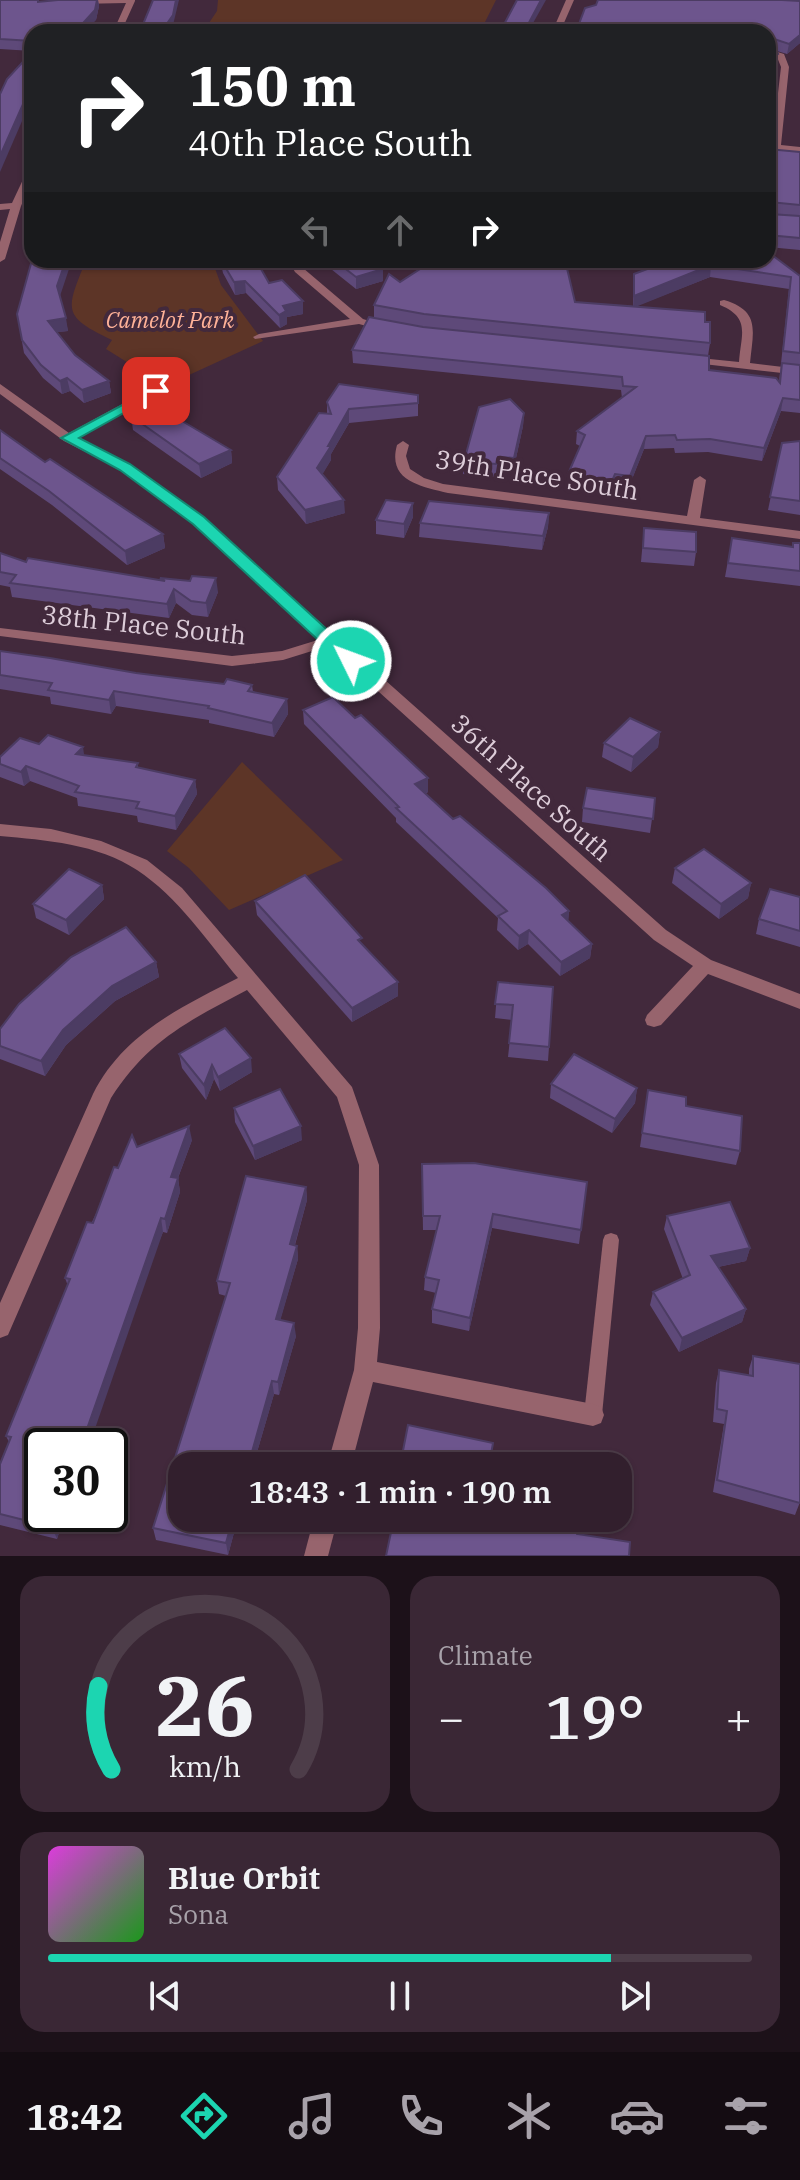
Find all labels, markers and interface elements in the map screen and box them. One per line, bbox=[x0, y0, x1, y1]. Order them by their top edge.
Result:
text: 150 m bbox=[188, 49, 356, 121]
icon: right bbox=[56, 56, 160, 160]
text: 40th Place South bbox=[188, 119, 472, 166]
icon: left bbox=[294, 208, 338, 252]
icon: ahead bbox=[378, 208, 422, 252]
icon: right bbox=[462, 208, 506, 252]
park label: Camelot Park bbox=[106, 305, 235, 334]
pin bbox=[122, 357, 190, 425]
icon: arrive bbox=[134, 369, 178, 413]
street label: 39th Place South bbox=[433, 441, 641, 507]
street label: 38th Place South bbox=[40, 596, 248, 652]
position arrow bbox=[309, 619, 393, 703]
street label: 36th Place South bbox=[444, 706, 620, 868]
speed limit sign: 30 bbox=[24, 1428, 128, 1532]
text: 18:43 · 1 min · 190 m bbox=[249, 1472, 551, 1511]
text: Climate bbox=[438, 1638, 533, 1672]
text: 26 bbox=[155, 1651, 255, 1759]
text: 19° bbox=[545, 1677, 645, 1756]
text: − bbox=[438, 1689, 464, 1746]
text: + bbox=[726, 1689, 752, 1746]
text: km/h bbox=[169, 1748, 241, 1785]
text: Blue Orbit bbox=[168, 1858, 320, 1897]
text: Sona bbox=[168, 1897, 229, 1931]
icon: previous bbox=[143, 1974, 187, 2018]
icon: pause bbox=[378, 1974, 422, 2018]
icon: next bbox=[613, 1974, 657, 2018]
icon: directions bbox=[176, 2088, 232, 2144]
icon: music bbox=[284, 2088, 340, 2144]
icon: phone bbox=[393, 2088, 449, 2144]
icon: climate bbox=[501, 2088, 557, 2144]
icon: car bbox=[609, 2088, 665, 2144]
icon: filters bbox=[718, 2088, 774, 2144]
text: 18:42 bbox=[26, 2093, 124, 2140]

